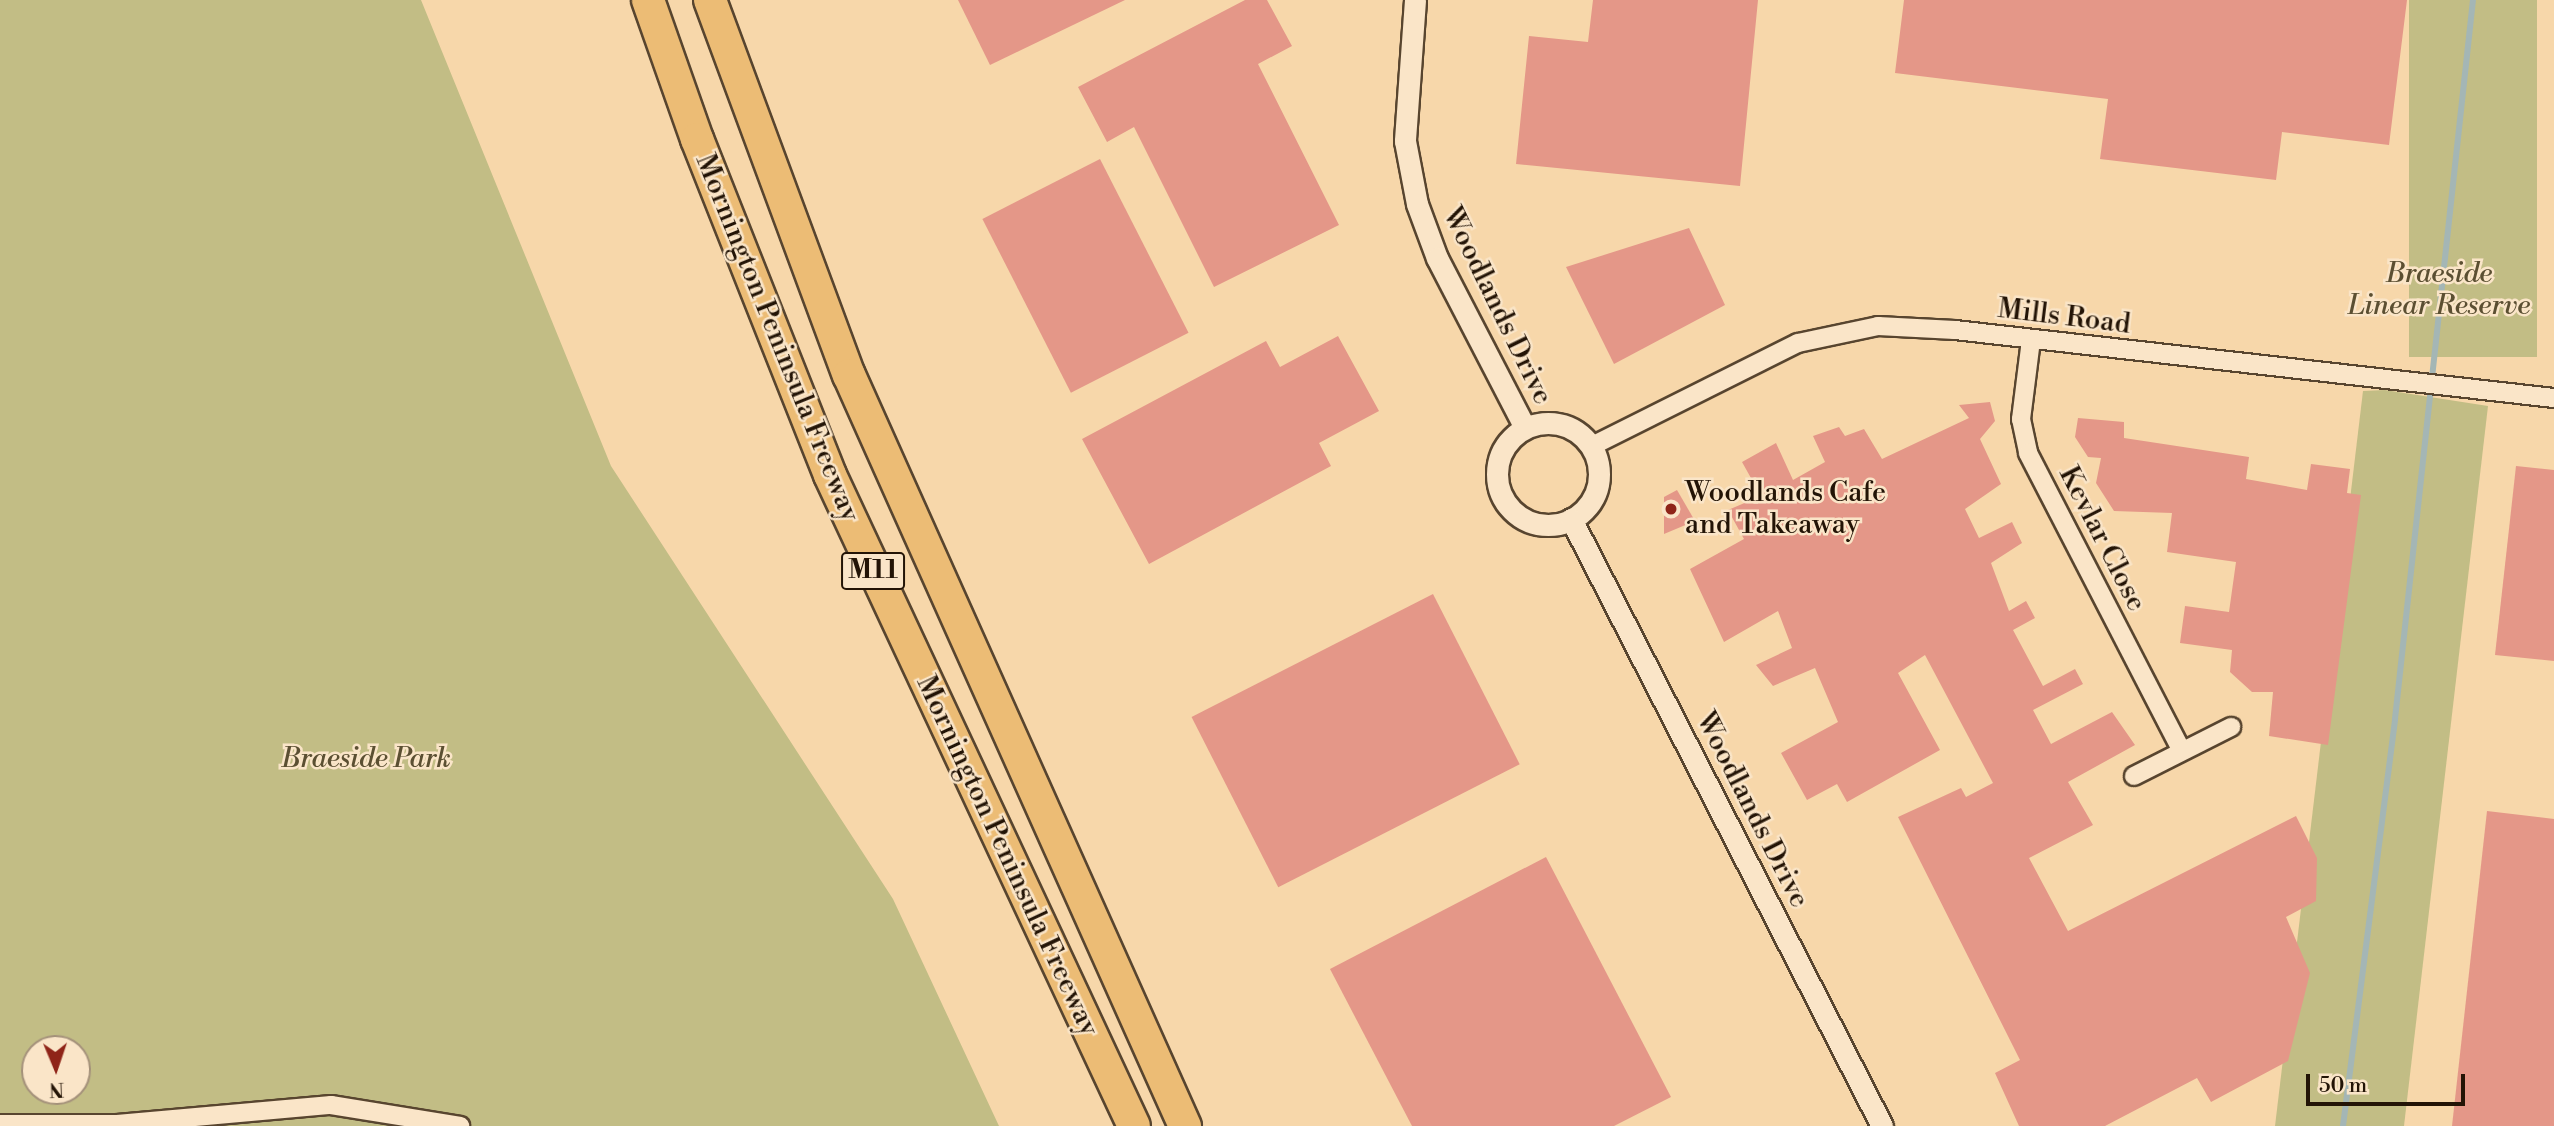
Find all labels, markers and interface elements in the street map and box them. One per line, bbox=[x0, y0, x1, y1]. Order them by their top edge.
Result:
street label: Mornington Peninsula Freeway bbox=[688, 149, 866, 527]
street label: Woodlands Drive bbox=[1435, 202, 1559, 410]
park label: Braeside Linear Reserve bbox=[2348, 257, 2530, 323]
street label: Mills Road bbox=[1996, 292, 2132, 342]
street label: Kevlar Close bbox=[2051, 461, 2153, 617]
place label: Woodlands Cafe and Takeaway bbox=[1685, 476, 1886, 542]
marker: Woodlands Cafe and Takeaway bbox=[1663, 501, 1679, 517]
road number: M11 bbox=[840, 548, 906, 594]
street label: Mornington Peninsula Freeway bbox=[909, 670, 1105, 1042]
street label: Woodlands Drive bbox=[1688, 706, 1816, 914]
park label: Braeside Park bbox=[281, 742, 451, 776]
north arrow bbox=[21, 1035, 91, 1105]
scale bar bbox=[2309, 1060, 2468, 1104]
text: 50 m bbox=[2319, 1073, 2367, 1099]
text: N bbox=[49, 1077, 65, 1101]

